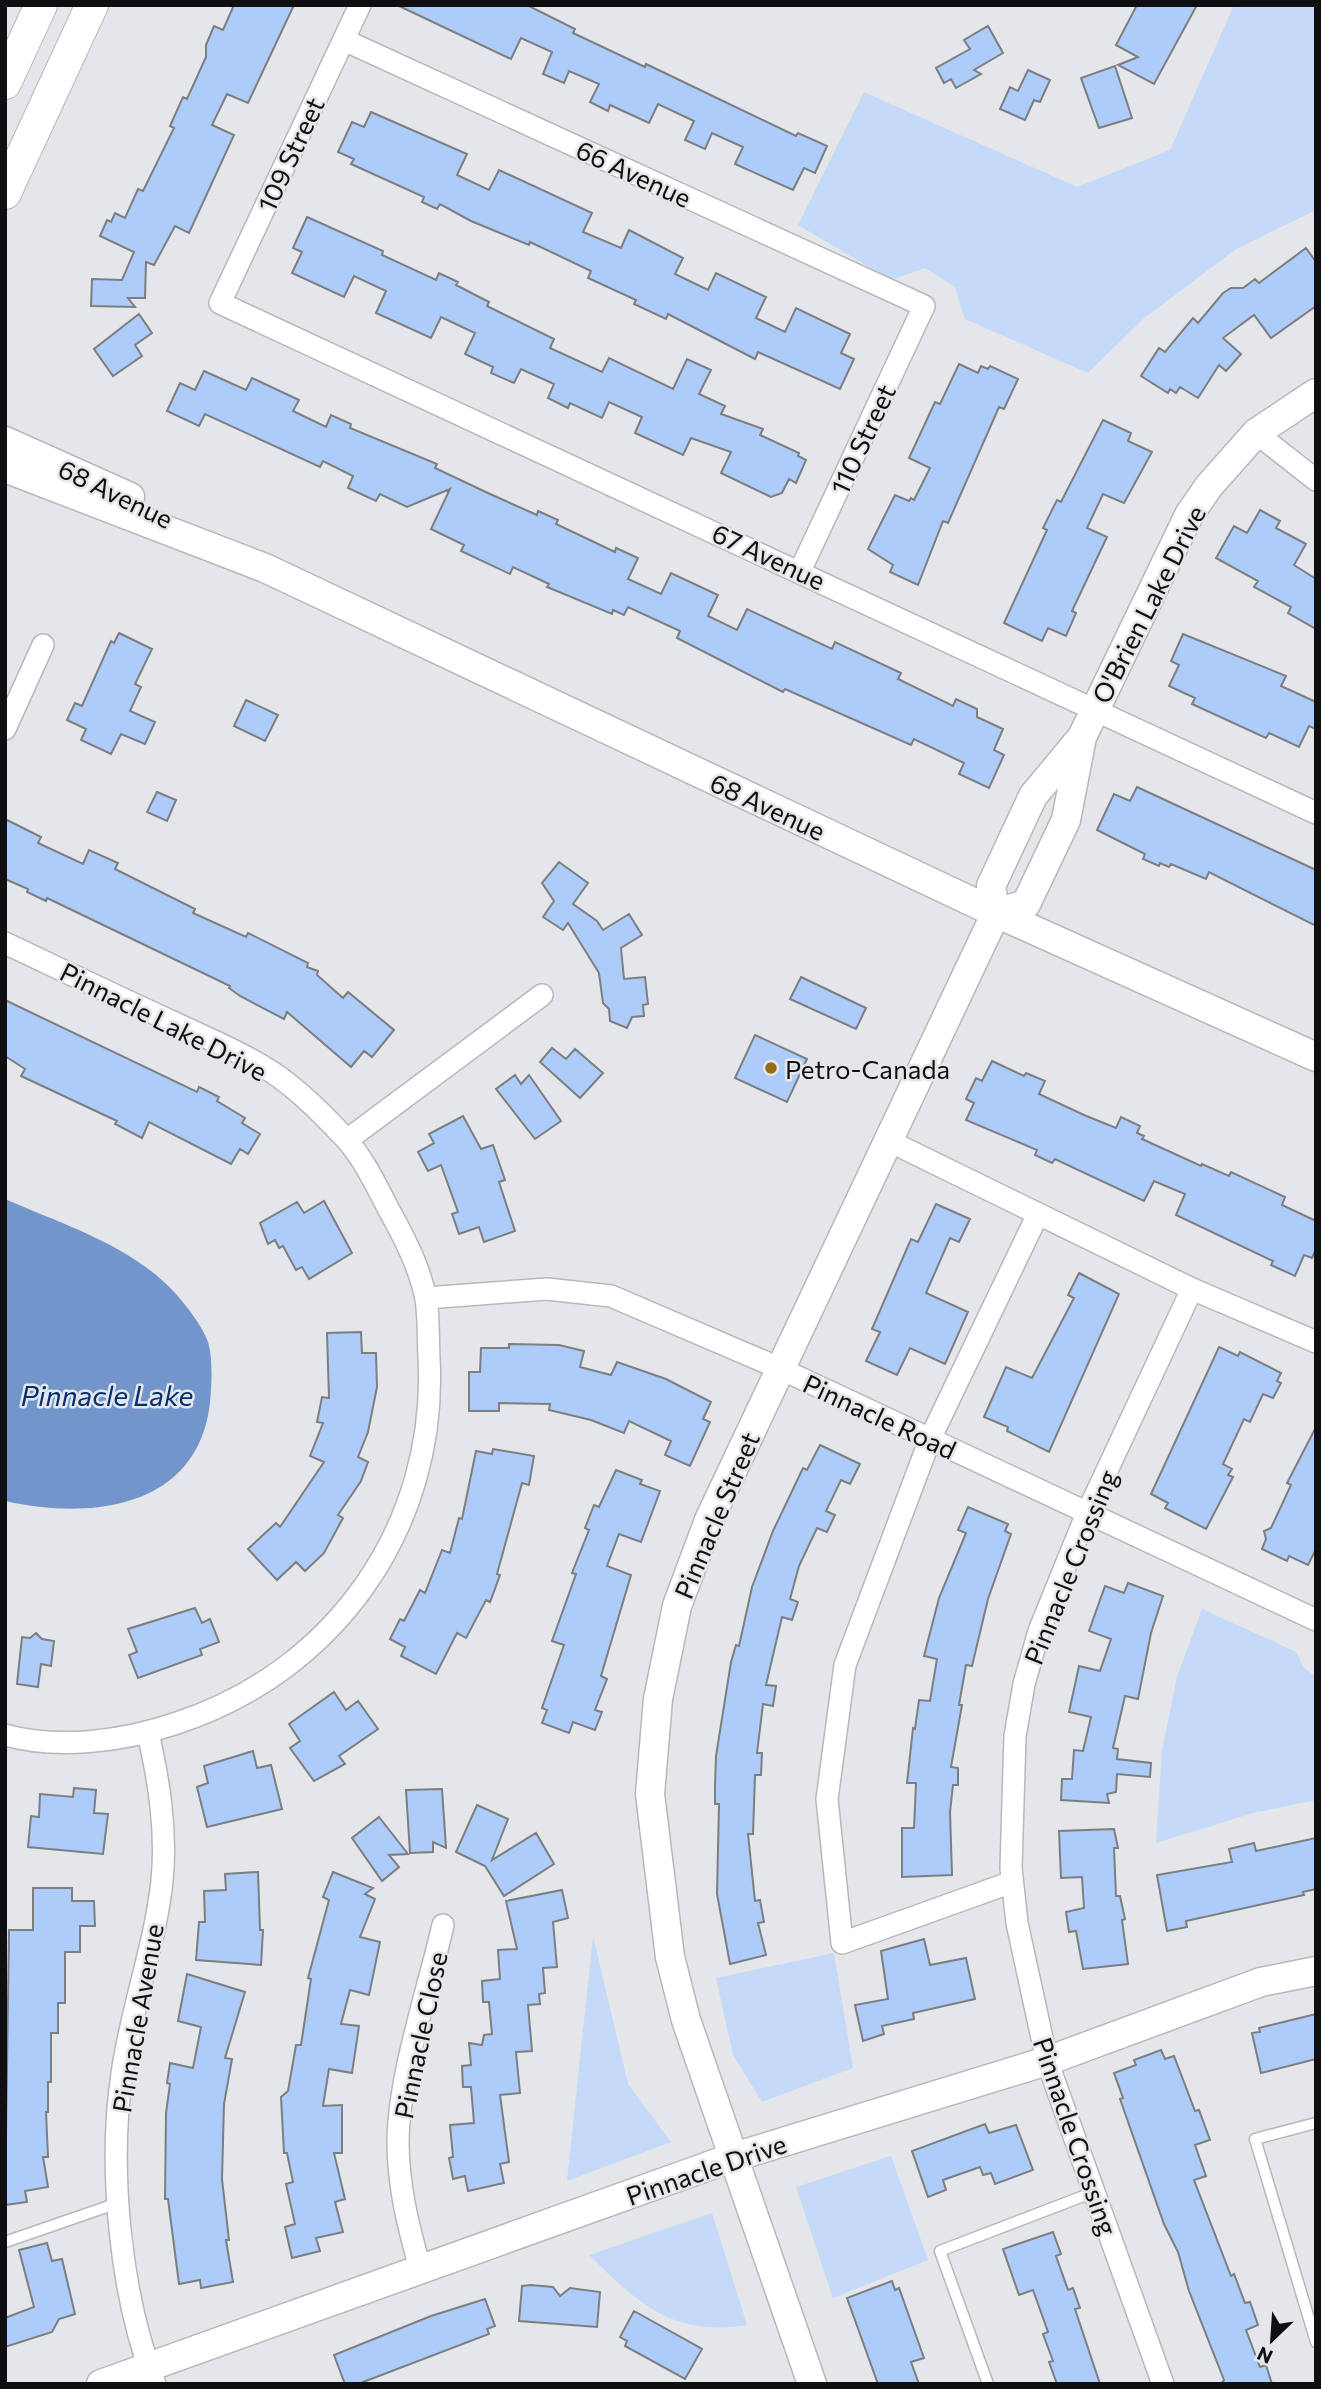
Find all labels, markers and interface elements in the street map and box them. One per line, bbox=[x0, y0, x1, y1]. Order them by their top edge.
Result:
street label: 109 Street bbox=[250, 92, 330, 216]
street label: 66 Avenue bbox=[572, 133, 696, 213]
street label: 110 Street bbox=[823, 379, 901, 499]
street label: 68 Avenue bbox=[54, 452, 178, 534]
street label: O'Brien Lake Drive bbox=[1085, 500, 1211, 708]
street label: 67 Avenue bbox=[708, 516, 830, 596]
street label: 68 Avenue bbox=[706, 766, 830, 846]
street label: Pinnacle Lake Drive bbox=[55, 955, 273, 1087]
place label: Petro-Canada bbox=[785, 1053, 950, 1084]
marker: Petro-Canada bbox=[763, 1060, 779, 1076]
street label: Pinnacle Road bbox=[799, 1367, 961, 1465]
water label: Pinnacle Lake bbox=[21, 1378, 194, 1412]
street label: Pinnacle Street bbox=[667, 1427, 765, 1603]
street label: Pinnacle Crossing bbox=[1017, 1465, 1123, 1669]
street label: Pinnacle Avenue bbox=[105, 1921, 169, 2115]
street label: Pinnacle Close bbox=[387, 1949, 453, 2121]
street label: Pinnacle Crossing bbox=[1028, 2033, 1124, 2239]
street label: Pinnacle Drive bbox=[622, 2127, 790, 2211]
north arrow bbox=[1237, 2305, 1307, 2375]
text: N bbox=[1253, 2342, 1276, 2369]

